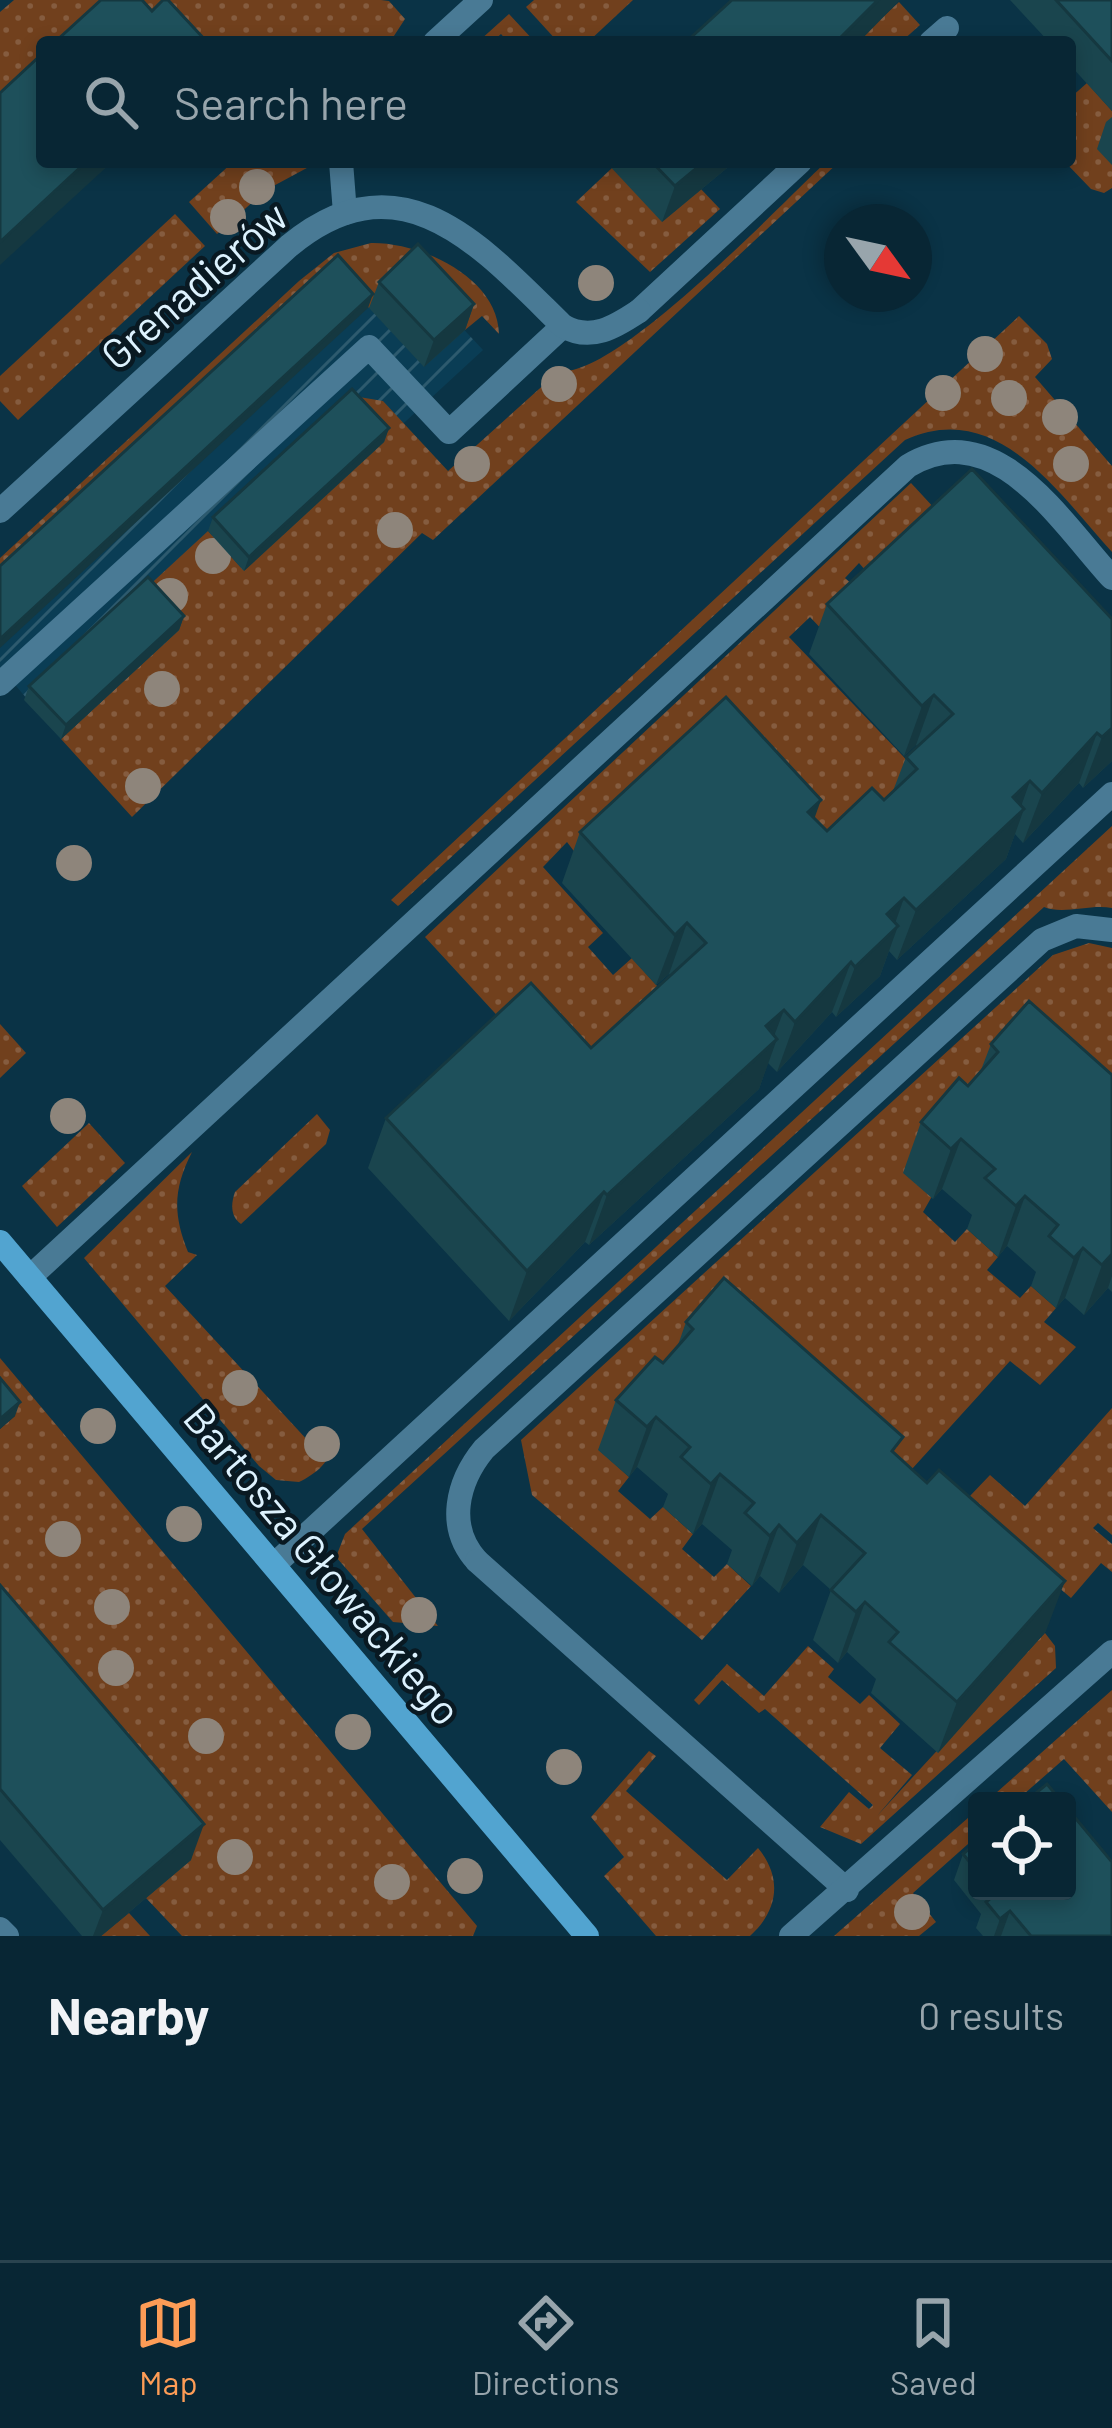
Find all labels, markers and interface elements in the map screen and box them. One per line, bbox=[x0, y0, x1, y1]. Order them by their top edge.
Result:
search box bbox=[36, 36, 1076, 168]
icon: search bbox=[78, 69, 144, 135]
text: Search here bbox=[174, 75, 408, 129]
street label: Grenadierów bbox=[90, 190, 296, 378]
north arrow bbox=[824, 204, 932, 312]
street label: Bartosza Głowackiego bbox=[174, 1392, 473, 1735]
map controls bbox=[968, 1792, 1076, 1900]
button: locate bbox=[968, 1792, 1076, 1900]
text: Nearby bbox=[48, 1984, 209, 2045]
text: 0 results bbox=[918, 1991, 1064, 2038]
tab: Map bbox=[135, 2290, 201, 2402]
tab: Directions bbox=[472, 2290, 619, 2402]
tab: Saved bbox=[890, 2290, 977, 2402]

